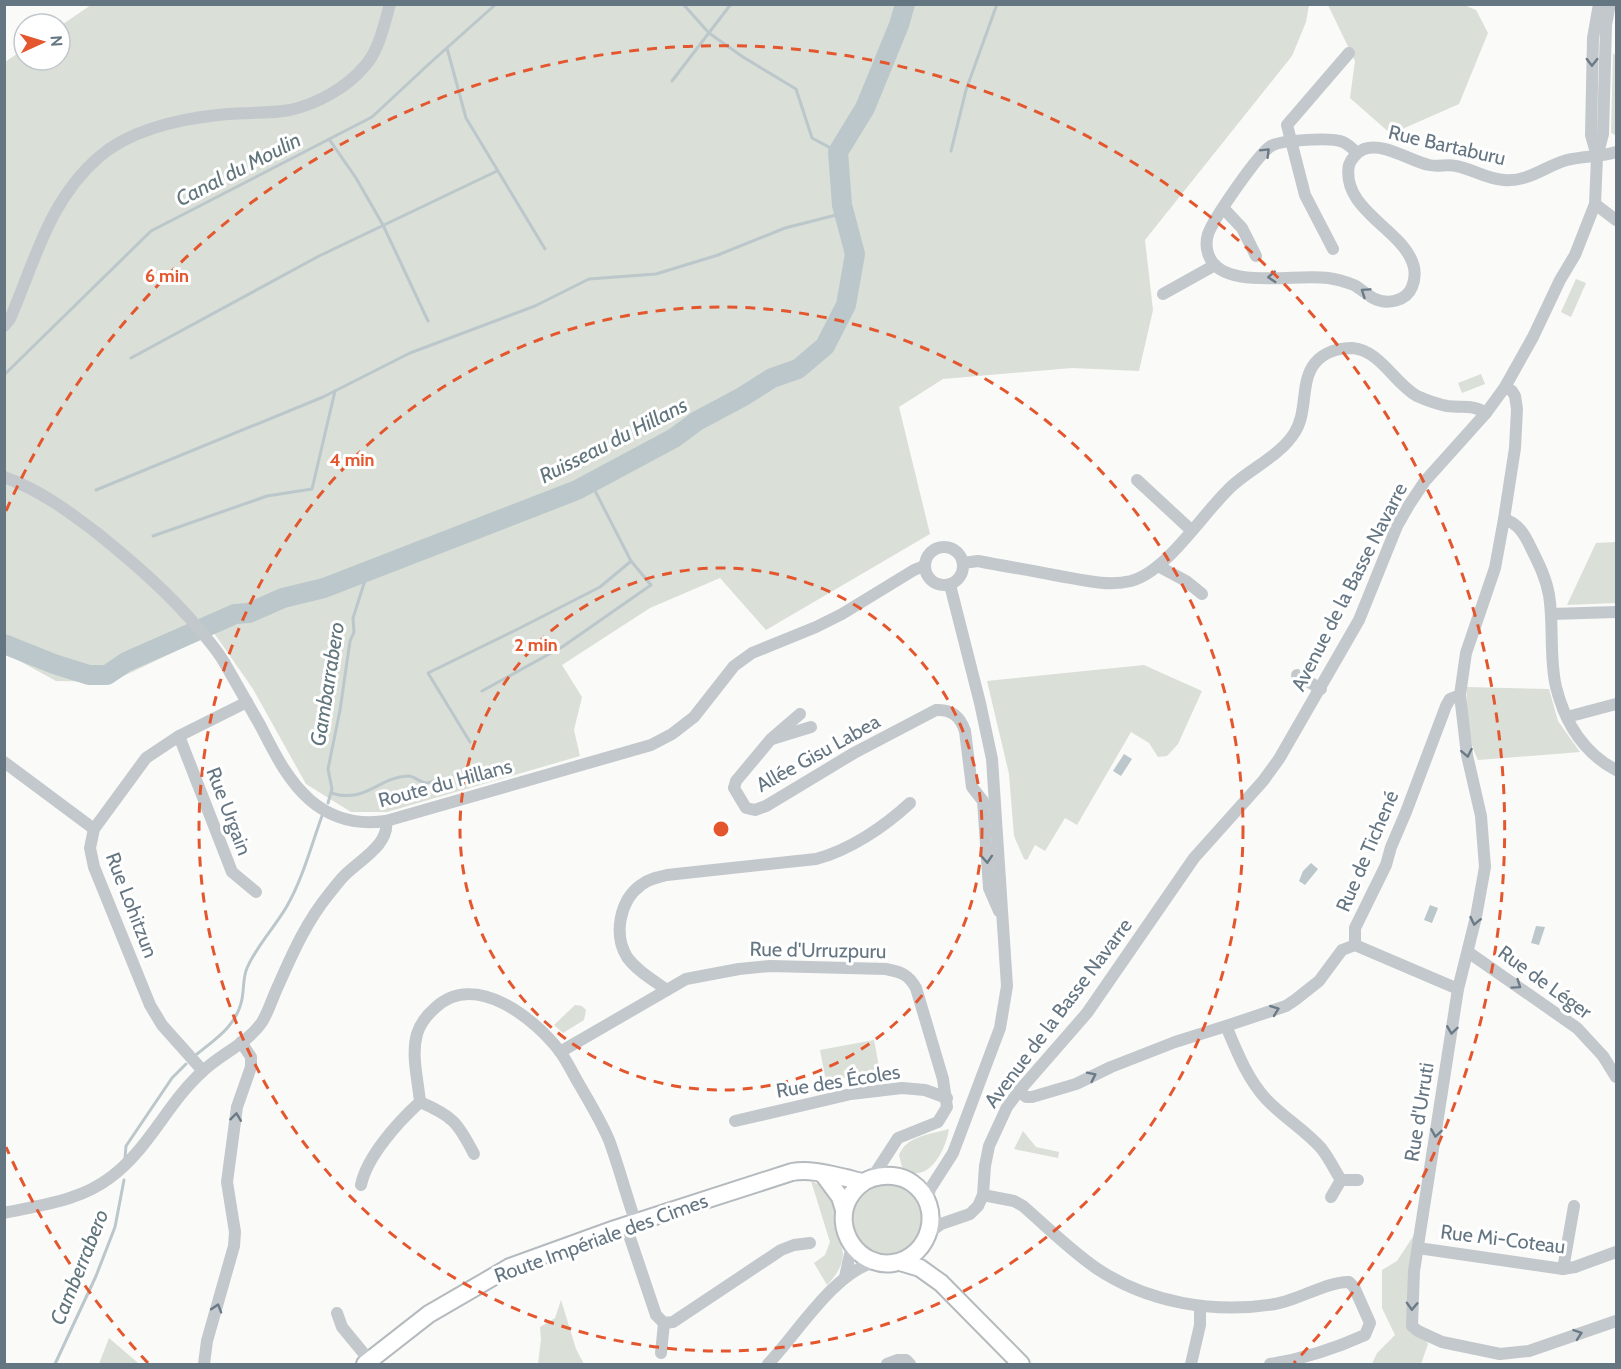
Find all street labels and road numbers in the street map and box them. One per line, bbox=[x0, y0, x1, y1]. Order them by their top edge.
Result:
street label: Rue Bartaburu bbox=[1386, 120, 1508, 170]
street label: Avenue de la Basse Navarre bbox=[1286, 479, 1412, 695]
street label: Allée Gisu Labea bbox=[752, 709, 884, 797]
street label: Route du Hillans bbox=[376, 754, 514, 812]
street label: Rue Urgain bbox=[201, 764, 257, 858]
street label: Rue de Tichené bbox=[1331, 787, 1403, 915]
street label: Rue Lohitzun bbox=[101, 849, 163, 961]
street label: Avenue de la Basse Navarre bbox=[979, 914, 1137, 1112]
street label: Rue d'Urruzpuru bbox=[749, 937, 887, 963]
street label: Rue de Léger bbox=[1494, 940, 1597, 1024]
street label: Rue des Écoles bbox=[774, 1059, 902, 1103]
street label: Rue d'Urruti bbox=[1399, 1061, 1439, 1163]
street label: Route Impériale des Cimes bbox=[491, 1188, 711, 1288]
street label: Rue Mi-Coteau bbox=[1439, 1219, 1567, 1259]

